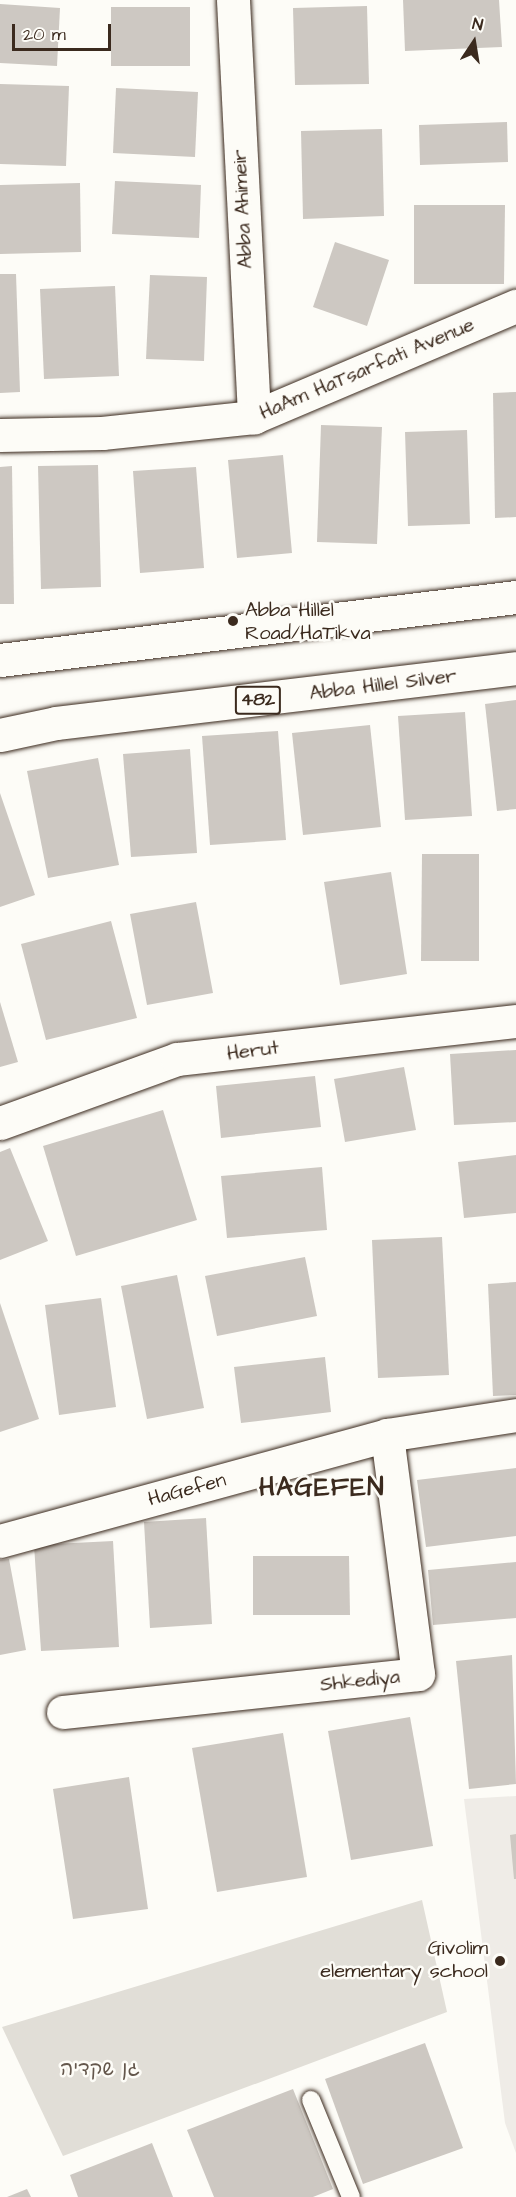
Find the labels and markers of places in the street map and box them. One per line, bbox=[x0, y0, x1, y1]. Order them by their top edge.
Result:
place label: Abba Hillel Road/HaTikva bbox=[245, 598, 371, 645]
marker: Abba Hillel Road/HaTikva bbox=[226, 614, 240, 628]
place label: Givolim elementary school bbox=[320, 1937, 488, 1984]
marker: Givolim elementary school bbox=[493, 1954, 507, 1968]

